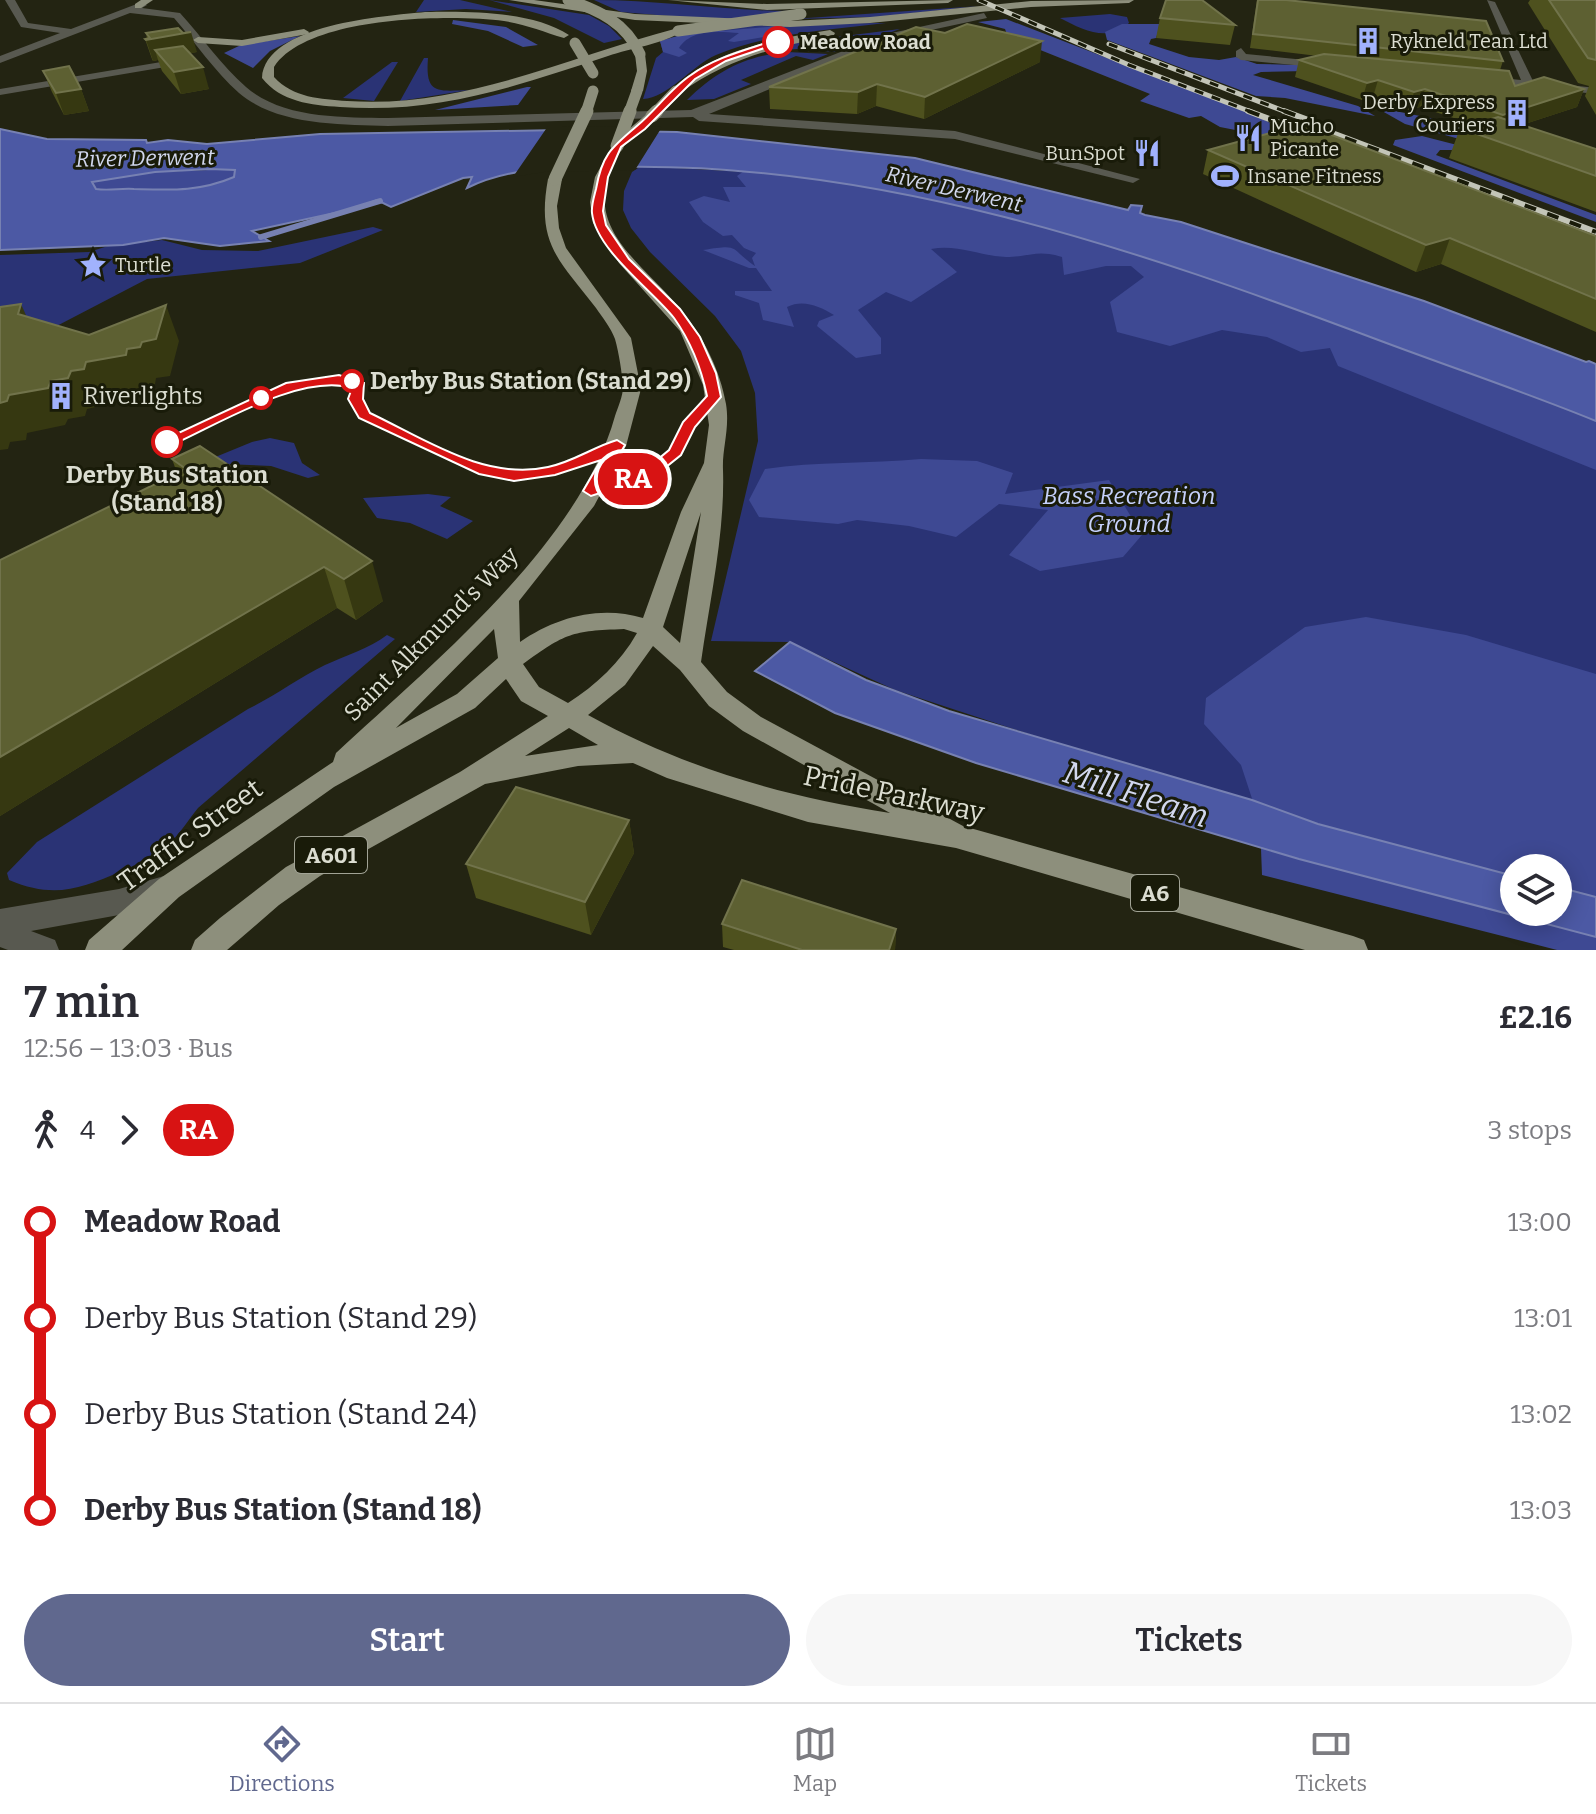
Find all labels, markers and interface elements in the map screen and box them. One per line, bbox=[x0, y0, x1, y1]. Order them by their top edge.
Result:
building icon: Rykneld Tean Ltd bbox=[1353, 26, 1383, 56]
marker: Meadow Road bbox=[763, 27, 793, 57]
place label: Rykneld Tean Ltd bbox=[1390, 29, 1548, 53]
place label: Meadow Road bbox=[800, 30, 931, 54]
place label: Derby Express Couriers bbox=[1363, 90, 1495, 137]
building icon: Derby Express Couriers bbox=[1502, 98, 1532, 128]
place label: Mucho Picante bbox=[1270, 114, 1339, 161]
restaurant icon: Mucho Picante bbox=[1233, 123, 1263, 153]
restaurant icon: BunSpot bbox=[1132, 138, 1162, 168]
place label: BunSpot bbox=[1045, 141, 1125, 165]
water label: River Derwent bbox=[75, 143, 215, 173]
water label: River Derwent bbox=[883, 160, 1025, 218]
sports icon: Insane Fitness bbox=[1210, 161, 1240, 191]
place label: Insane Fitness bbox=[1247, 164, 1382, 188]
place icon: Turtle bbox=[78, 250, 108, 280]
place label: Turtle bbox=[115, 253, 171, 277]
place label: Derby Bus Station (Stand 29) bbox=[370, 367, 691, 395]
marker: Derby Bus Station (Stand 29) bbox=[341, 370, 363, 392]
building icon: Riverlights bbox=[46, 381, 76, 411]
place label: Riverlights bbox=[83, 382, 203, 410]
unlabelled marker bbox=[250, 387, 272, 409]
marker: Derby Bus Station (Stand 18) bbox=[152, 427, 182, 457]
line badge: RA bbox=[597, 453, 669, 505]
place label: Derby Bus Station (Stand 18) bbox=[66, 461, 269, 517]
text: RA bbox=[614, 462, 652, 495]
park label: Bass Recreation Ground bbox=[1042, 482, 1216, 538]
street label: Saint Alkmund's Way bbox=[338, 541, 524, 727]
water label: Mill Fleam bbox=[1059, 753, 1213, 835]
street label: Pride Parkway bbox=[801, 759, 988, 829]
street label: Traffic Street bbox=[112, 772, 268, 898]
road number: A601 bbox=[295, 837, 367, 873]
map controls bbox=[1500, 854, 1572, 926]
button: layers bbox=[1500, 854, 1572, 926]
road number: A6 bbox=[1131, 875, 1179, 911]
text: 7 min bbox=[24, 976, 139, 1029]
text: £2.16 bbox=[1499, 1000, 1572, 1036]
text: 12:56 – 13:03 · Bus bbox=[24, 1033, 233, 1064]
icon: walk bbox=[24, 1108, 68, 1152]
icon: forward bbox=[107, 1108, 151, 1152]
text: RA bbox=[179, 1113, 218, 1146]
text: 4 bbox=[80, 1115, 95, 1146]
text: 3 stops bbox=[1488, 1115, 1572, 1146]
text: Meadow Road bbox=[84, 1204, 280, 1240]
text: 13:00 bbox=[1508, 1207, 1572, 1238]
text: Derby Bus Station (Stand 29) bbox=[84, 1300, 477, 1336]
text: 13:01 bbox=[1514, 1303, 1572, 1334]
text: Derby Bus Station (Stand 24) bbox=[84, 1396, 477, 1432]
text: 13:02 bbox=[1510, 1399, 1572, 1430]
text: Derby Bus Station (Stand 18) bbox=[84, 1492, 482, 1528]
text: 13:03 bbox=[1510, 1495, 1572, 1526]
button: Start bbox=[24, 1594, 790, 1686]
button: Tickets bbox=[806, 1594, 1572, 1686]
tab: Directions bbox=[229, 1722, 335, 1797]
tab: Map bbox=[793, 1722, 837, 1797]
tab: Tickets bbox=[1295, 1722, 1367, 1797]

